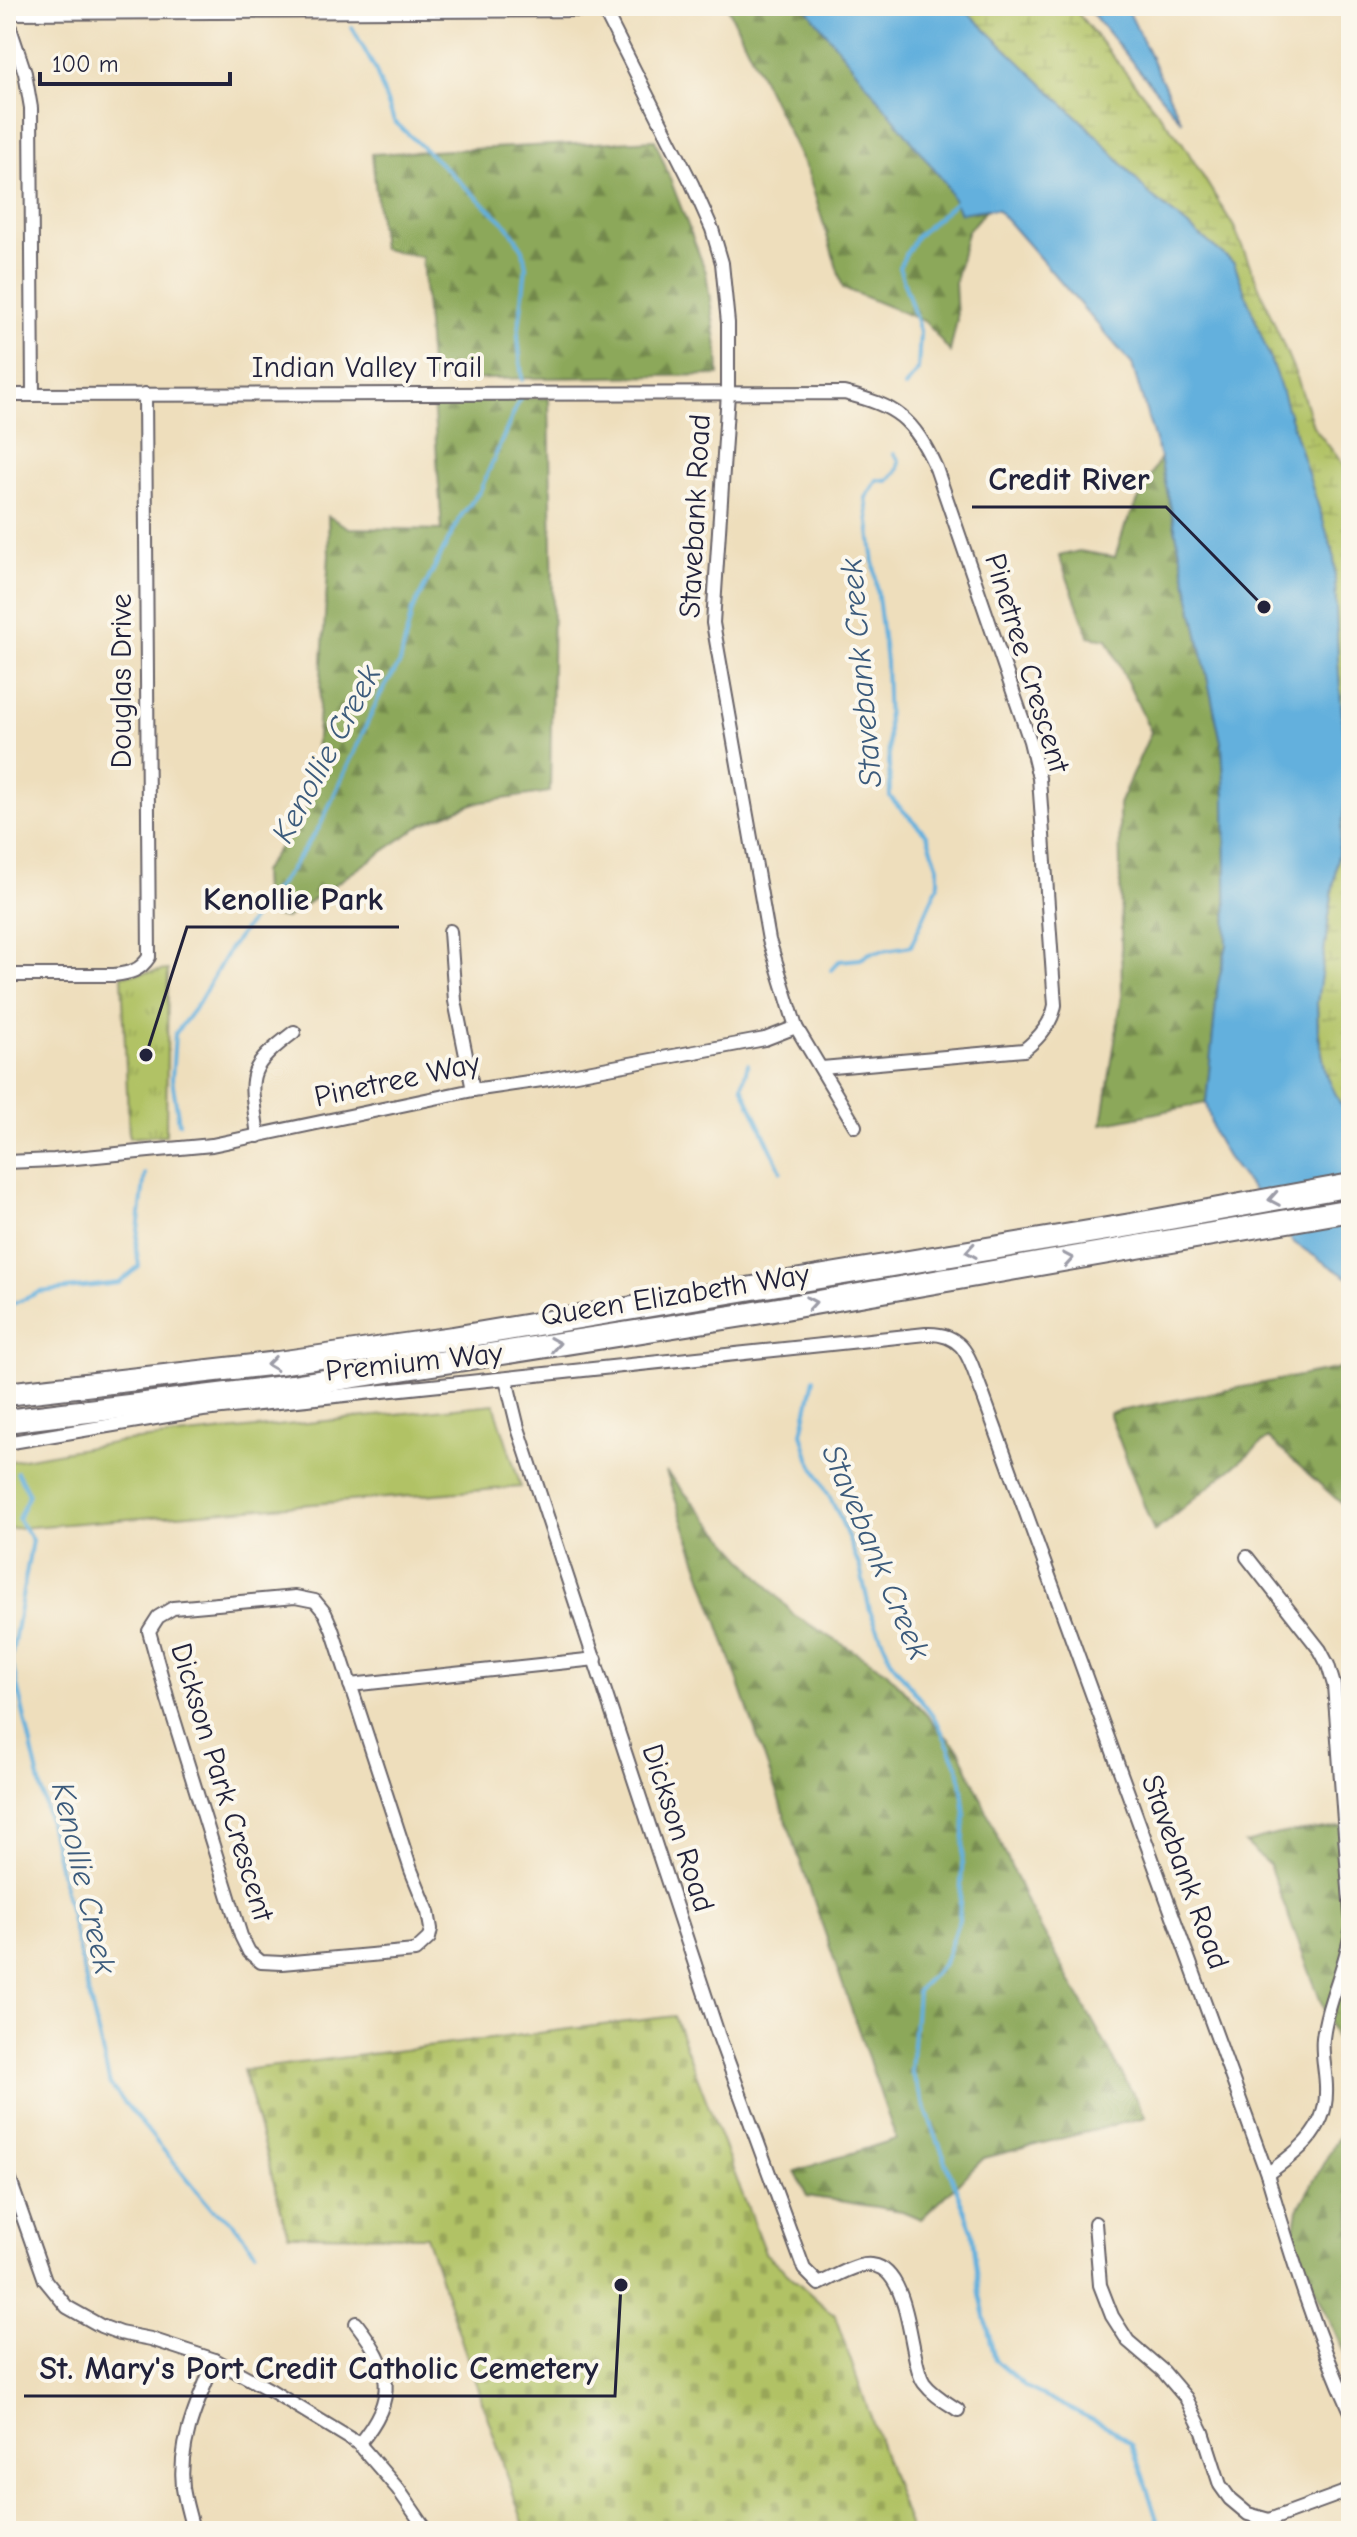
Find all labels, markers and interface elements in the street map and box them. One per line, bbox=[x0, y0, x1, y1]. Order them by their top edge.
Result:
scale bar bbox=[40, 36, 230, 86]
text: 100 m bbox=[52, 50, 119, 78]
street label: Indian Valley Trail bbox=[252, 350, 482, 385]
street label: Stavebank Road bbox=[672, 413, 718, 619]
callout: Credit River bbox=[972, 451, 1166, 507]
text: Credit River bbox=[988, 461, 1150, 498]
street label: Pinetree Crescent bbox=[977, 549, 1077, 778]
water label: Stavebank Creek bbox=[833, 557, 889, 789]
street label: Douglas Drive bbox=[104, 593, 139, 769]
water label: Kenollie Creek bbox=[264, 658, 388, 849]
callout: Kenollie Park bbox=[187, 871, 399, 927]
text: Kenollie Park bbox=[203, 881, 383, 918]
street label: Pinetree Way bbox=[311, 1045, 483, 1115]
one-way arrow bbox=[1267, 1189, 1281, 1206]
one-way arrow bbox=[964, 1242, 978, 1259]
one-way arrow bbox=[1061, 1252, 1074, 1269]
street label: Queen Elizabeth Way bbox=[538, 1256, 812, 1333]
one-way arrow bbox=[805, 1296, 818, 1313]
street label: Premium Way bbox=[324, 1335, 505, 1389]
one-way arrow bbox=[548, 1337, 561, 1354]
one-way arrow bbox=[265, 1355, 279, 1372]
water label: Stavebank Creek bbox=[814, 1439, 938, 1665]
street label: Dickson Park Crescent bbox=[163, 1639, 281, 1927]
street label: Dickson Road bbox=[634, 1740, 722, 1916]
street label: Stavebank Road bbox=[1134, 1770, 1236, 1974]
water label: Kenollie Creek bbox=[44, 1778, 124, 1978]
callout: St. Mary's Port Credit Catholic Cemetery bbox=[24, 2340, 615, 2396]
text: St. Mary's Port Credit Catholic Cemetery bbox=[40, 2350, 599, 2387]

